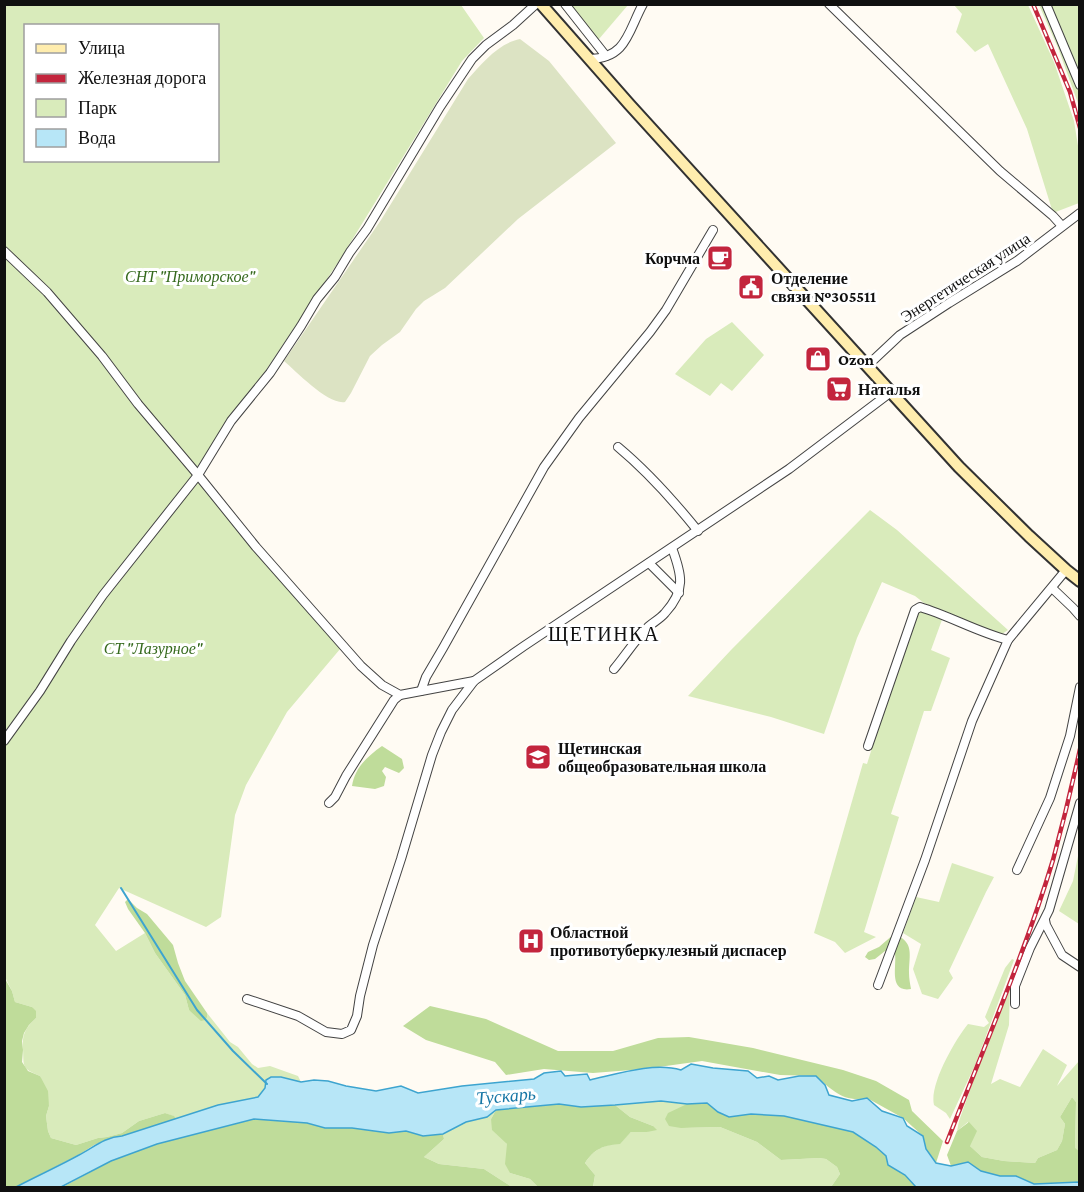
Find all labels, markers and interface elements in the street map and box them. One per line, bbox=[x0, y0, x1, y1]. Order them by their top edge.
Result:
legend bbox=[24, 24, 219, 162]
text: Улица bbox=[78, 38, 125, 58]
text: Железная дорога bbox=[78, 68, 206, 88]
text: Парк bbox=[78, 98, 117, 118]
text: Вода bbox=[78, 128, 116, 148]
street label: Энергетическая улица bbox=[898, 229, 1034, 326]
cafe icon: Корчма bbox=[705, 243, 735, 273]
place label: Корчма bbox=[645, 250, 700, 268]
park label: СНТ "Приморское" bbox=[125, 268, 256, 286]
place label: Отделение связи №305511 bbox=[771, 270, 876, 305]
public building icon: Отделение связи №305511 bbox=[736, 272, 766, 302]
shop icon: Ozon bbox=[803, 344, 833, 374]
place label: Ozon bbox=[838, 351, 874, 368]
supermarket icon: Наталья bbox=[824, 374, 854, 404]
place label: Наталья bbox=[858, 381, 921, 398]
district label: ЩЕТИНКА bbox=[548, 623, 660, 646]
park label: СТ "Лазурное" bbox=[104, 640, 204, 658]
place label: Щетинская общеобразовательная школа bbox=[558, 740, 766, 776]
school or university icon: Щетинская общеобразовательная школа bbox=[523, 742, 553, 772]
place label: Областной противотуберкулезный диспасер bbox=[550, 924, 787, 960]
hospital icon: Областной противотуберкулезный диспасер bbox=[516, 926, 546, 956]
water label: Тускарь bbox=[475, 1083, 537, 1109]

